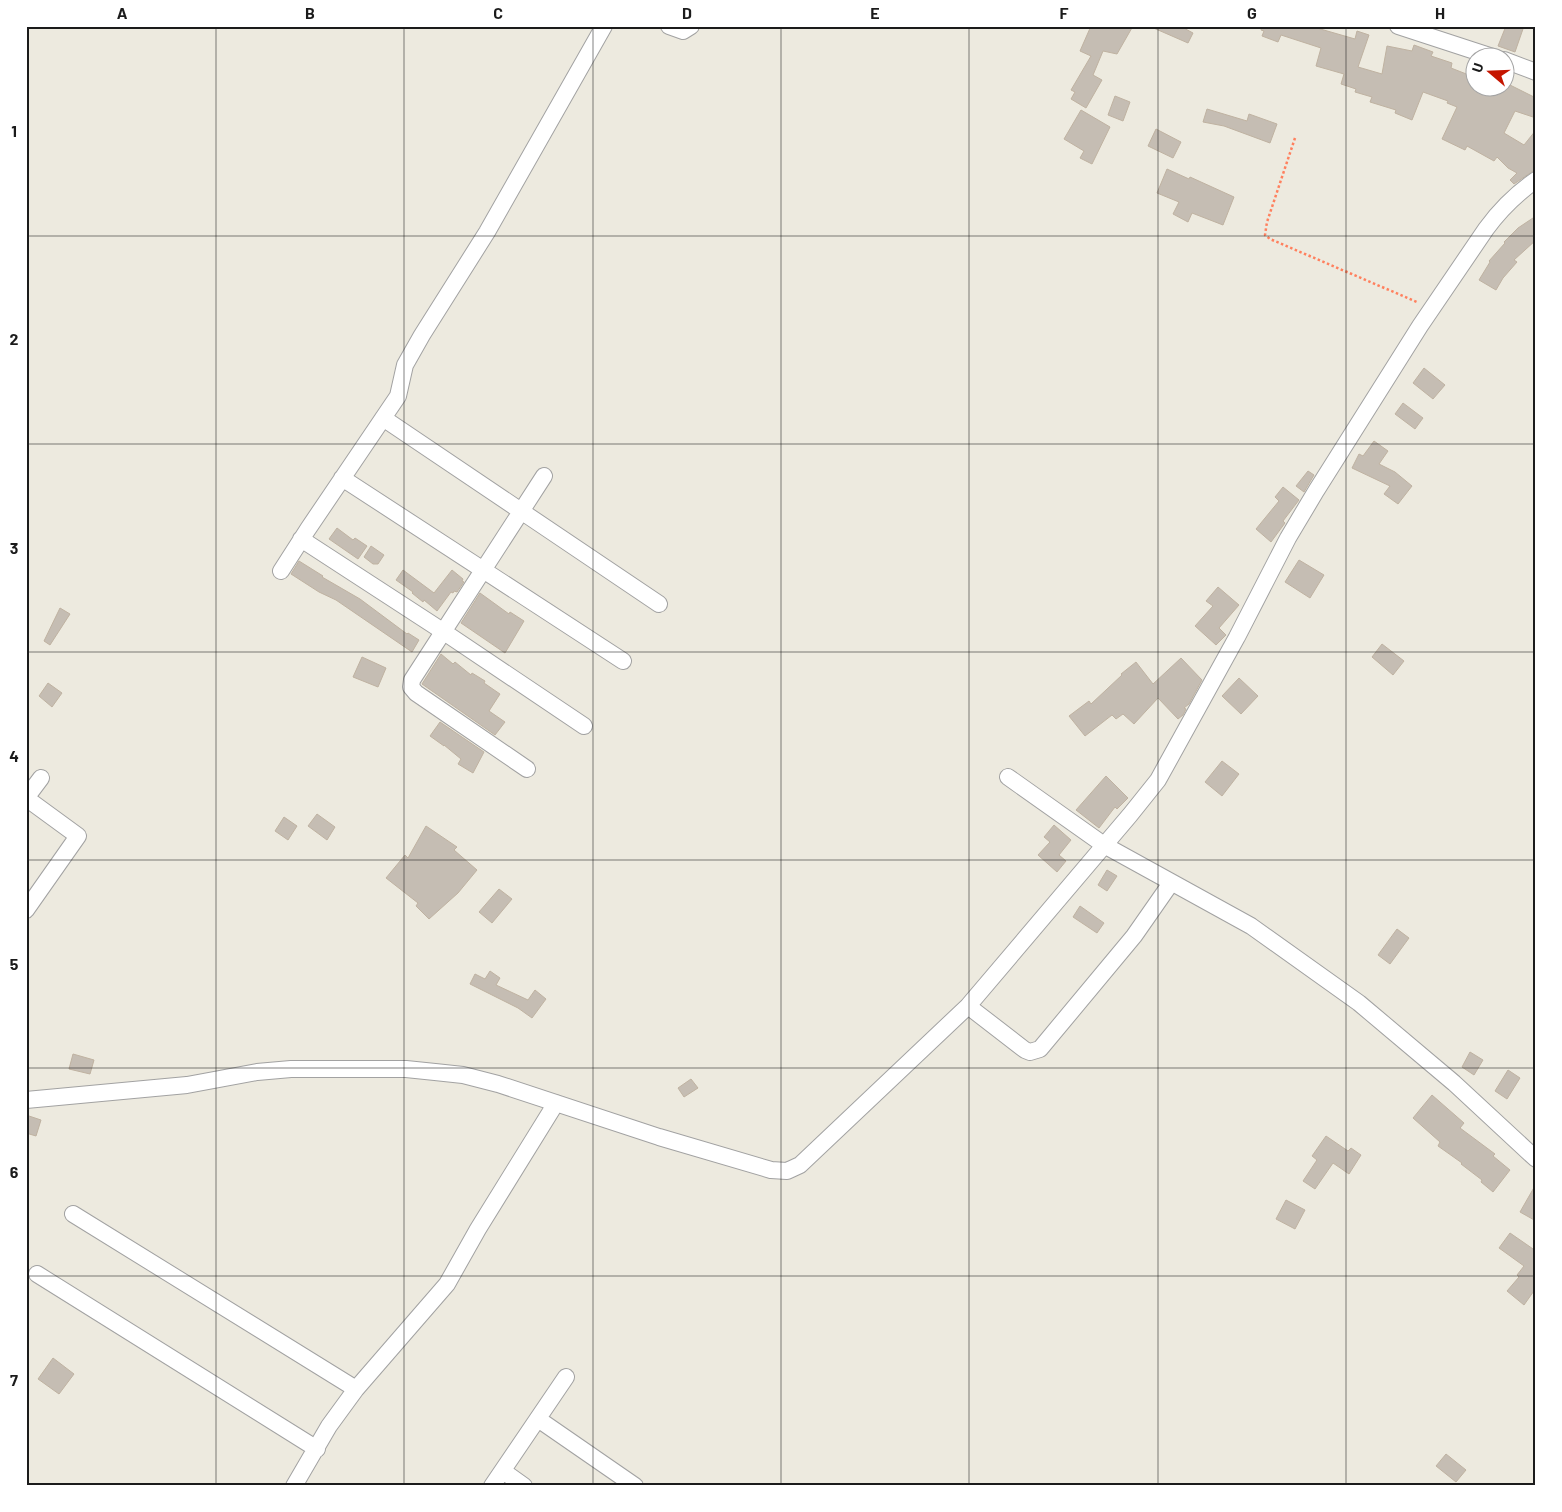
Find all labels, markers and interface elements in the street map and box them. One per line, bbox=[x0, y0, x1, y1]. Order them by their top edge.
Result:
text: A bbox=[117, 3, 128, 22]
text: B bbox=[305, 3, 315, 22]
text: C bbox=[493, 3, 503, 22]
text: D bbox=[682, 3, 692, 22]
text: E bbox=[870, 3, 880, 22]
text: F bbox=[1060, 3, 1069, 22]
text: G bbox=[1247, 3, 1257, 22]
text: H bbox=[1435, 3, 1445, 22]
north arrow bbox=[1464, 48, 1514, 98]
text: U bbox=[1468, 60, 1487, 75]
text: 1 bbox=[11, 121, 17, 140]
text: 2 bbox=[10, 329, 19, 348]
text: 3 bbox=[10, 538, 18, 557]
text: 4 bbox=[9, 746, 19, 765]
text: 5 bbox=[10, 954, 19, 973]
text: 6 bbox=[10, 1162, 19, 1181]
text: 7 bbox=[10, 1370, 18, 1389]

